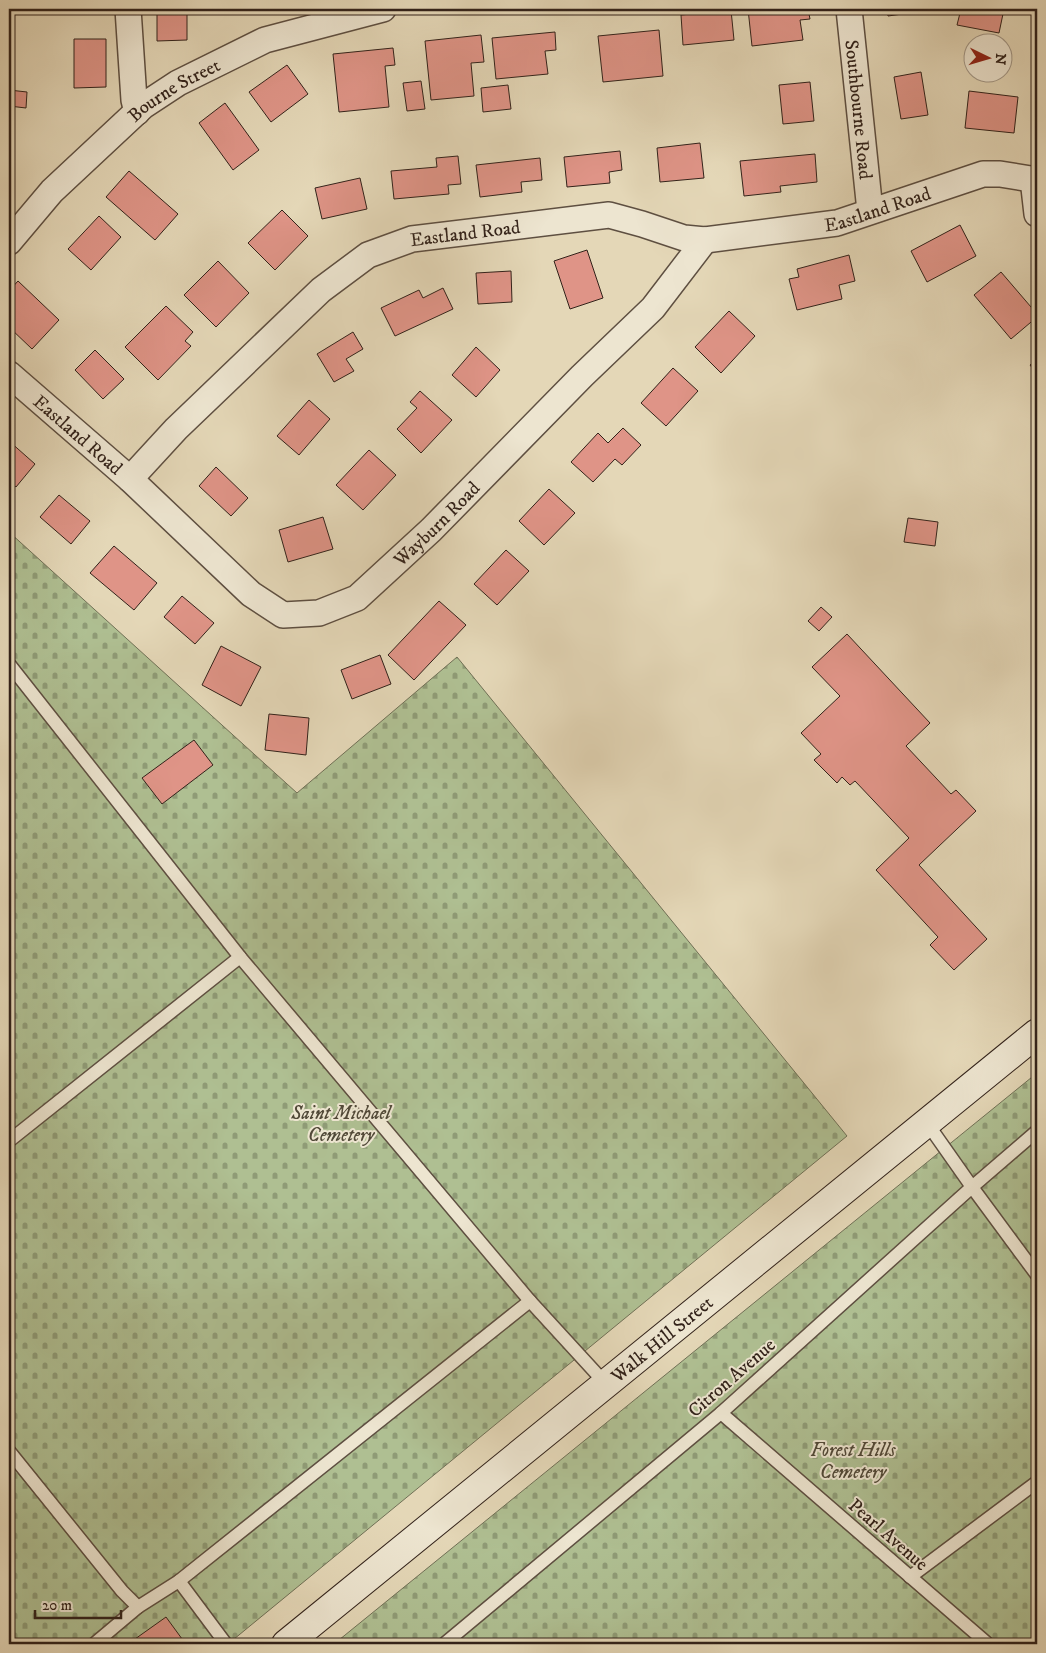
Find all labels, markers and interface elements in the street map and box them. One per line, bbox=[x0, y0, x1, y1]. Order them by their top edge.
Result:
north arrow bbox=[964, 32, 1014, 82]
street label: Southbourne Road bbox=[839, 39, 877, 181]
text: N bbox=[990, 53, 1009, 66]
street label: Bourne Street bbox=[123, 54, 224, 127]
street label: Eastland Road bbox=[823, 182, 934, 238]
street label: Eastland Road bbox=[409, 216, 522, 252]
street label: Eastland Road bbox=[28, 390, 127, 481]
street label: Wayburn Road bbox=[388, 477, 486, 572]
park label: Saint Michael Cemetery bbox=[290, 1102, 393, 1147]
street label: Walk Hill Street bbox=[606, 1291, 718, 1389]
street label: Citron Avenue bbox=[683, 1334, 781, 1422]
park label: Forest Hills Cemetery bbox=[811, 1439, 897, 1484]
street label: Pearl Avenue bbox=[843, 1494, 933, 1576]
scale bar bbox=[35, 1588, 121, 1620]
text: 20 m bbox=[42, 1596, 72, 1615]

